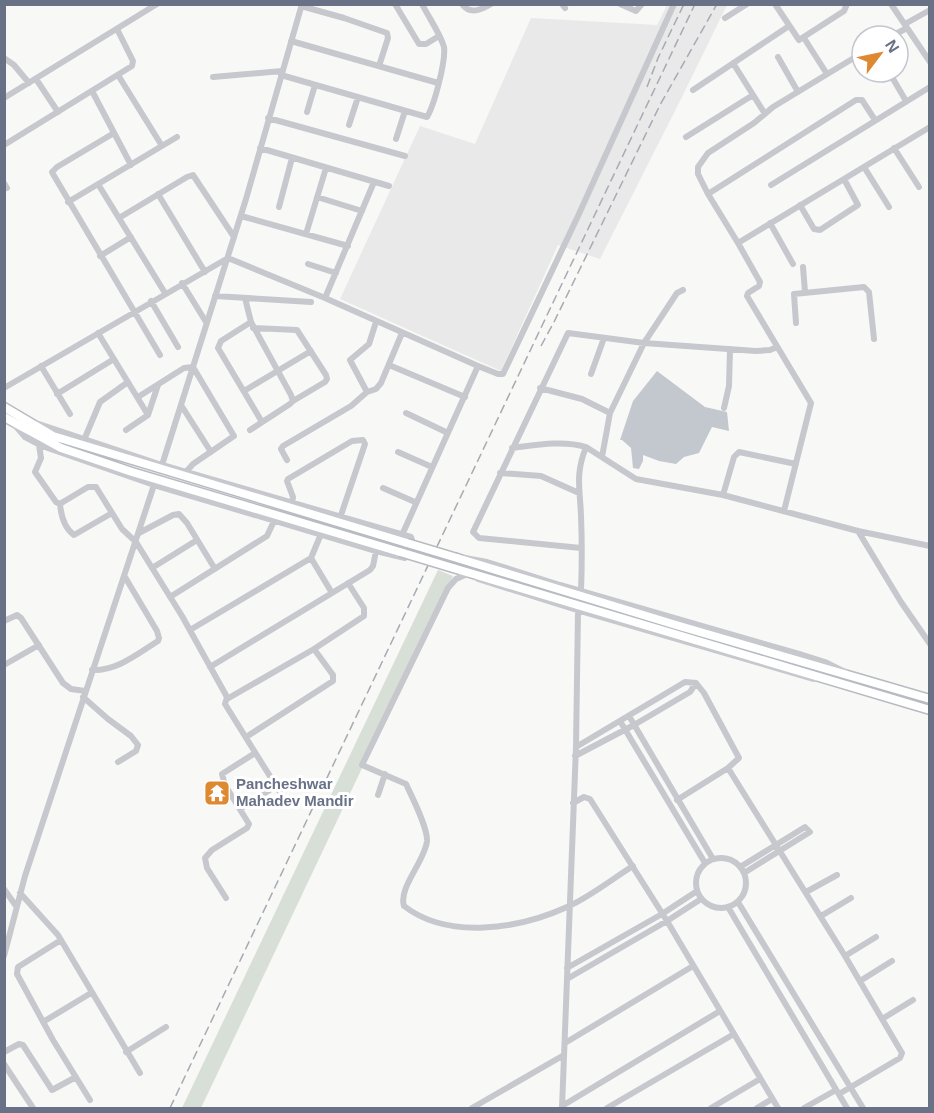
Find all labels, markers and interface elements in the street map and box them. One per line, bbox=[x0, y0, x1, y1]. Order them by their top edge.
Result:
north arrow bbox=[850, 24, 910, 84]
text: N bbox=[882, 37, 903, 56]
place label: Pancheshwar Mahadev Mandir bbox=[236, 775, 354, 809]
temple icon: Pancheshwar Mahadev Mandir bbox=[202, 778, 232, 808]

